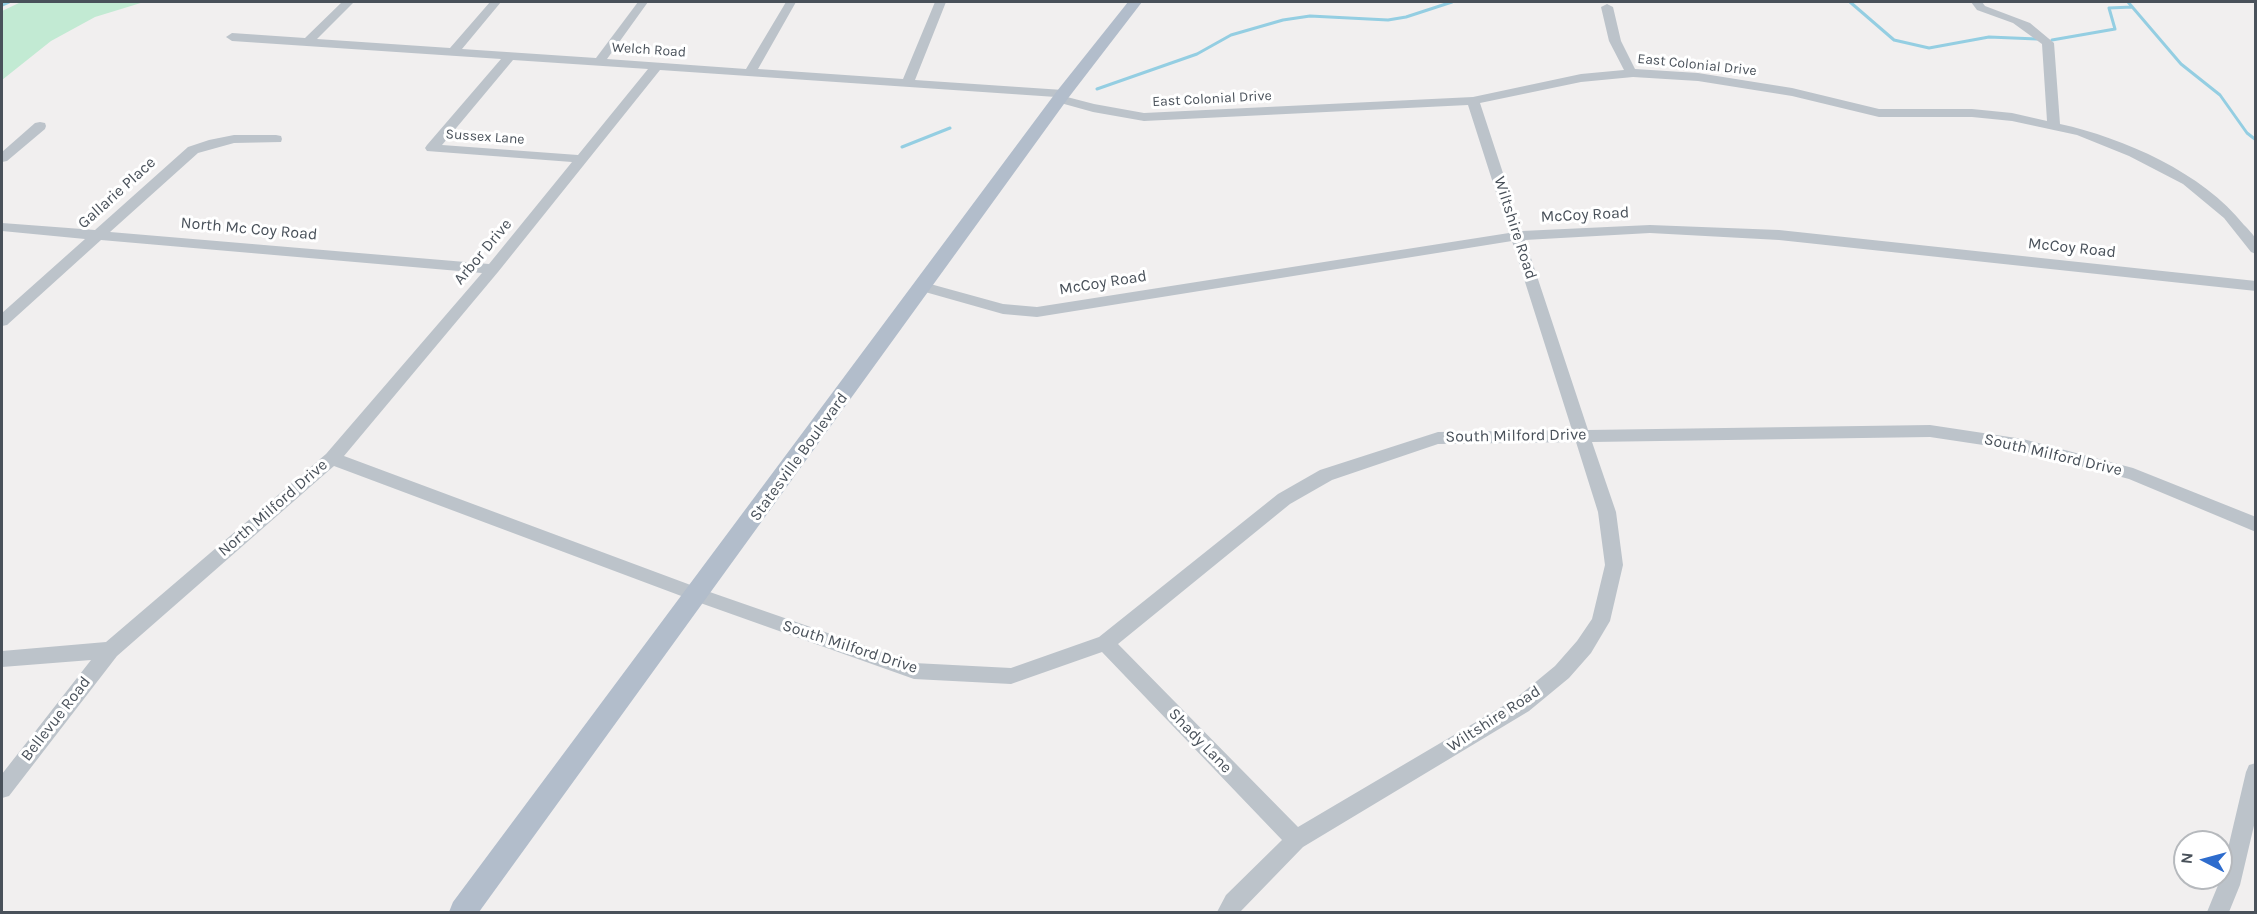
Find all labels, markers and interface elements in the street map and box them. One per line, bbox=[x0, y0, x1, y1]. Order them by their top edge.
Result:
street label: Welch Road bbox=[611, 39, 687, 61]
street label: East Colonial Drive bbox=[1637, 50, 1757, 80]
street label: East Colonial Drive bbox=[1152, 87, 1272, 111]
street label: Sussex Lane bbox=[445, 126, 525, 148]
street label: Gallarie Place bbox=[74, 153, 160, 233]
street label: Wiltshire Road bbox=[1489, 174, 1541, 282]
street label: McCoy Road bbox=[1540, 203, 1630, 227]
street label: North Mc Coy Road bbox=[180, 213, 318, 245]
street label: Arbor Drive bbox=[450, 215, 516, 289]
street label: McCoy Road bbox=[2027, 234, 2117, 262]
street label: McCoy Road bbox=[1058, 267, 1148, 299]
street label: Statesville Boulevard bbox=[746, 389, 852, 525]
street label: South Milford Drive bbox=[1445, 425, 1587, 447]
street label: South Milford Drive bbox=[1982, 430, 2124, 480]
street label: North Milford Drive bbox=[214, 455, 332, 561]
street label: South Milford Drive bbox=[780, 616, 920, 678]
street label: Bellevue Road bbox=[17, 673, 95, 765]
street label: Wiltshire Road bbox=[1444, 682, 1544, 756]
street label: Shady Lane bbox=[1164, 704, 1236, 778]
north arrow bbox=[2173, 830, 2233, 890]
text: N bbox=[2177, 852, 2197, 865]

